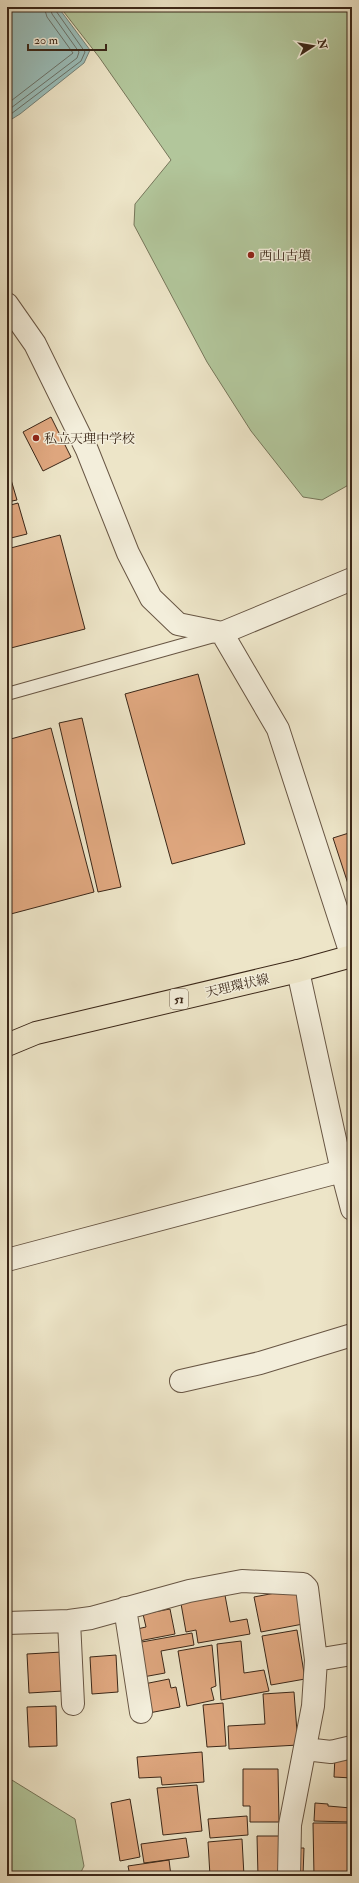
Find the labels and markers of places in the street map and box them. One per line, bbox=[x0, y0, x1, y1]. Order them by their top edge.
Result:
place label: 西山古墳 bbox=[259, 248, 311, 264]
marker: 西山古墳 bbox=[246, 250, 256, 260]
place label: 私立天理中学校 bbox=[44, 431, 135, 447]
marker: 私立天理中学校 bbox=[31, 433, 41, 443]

